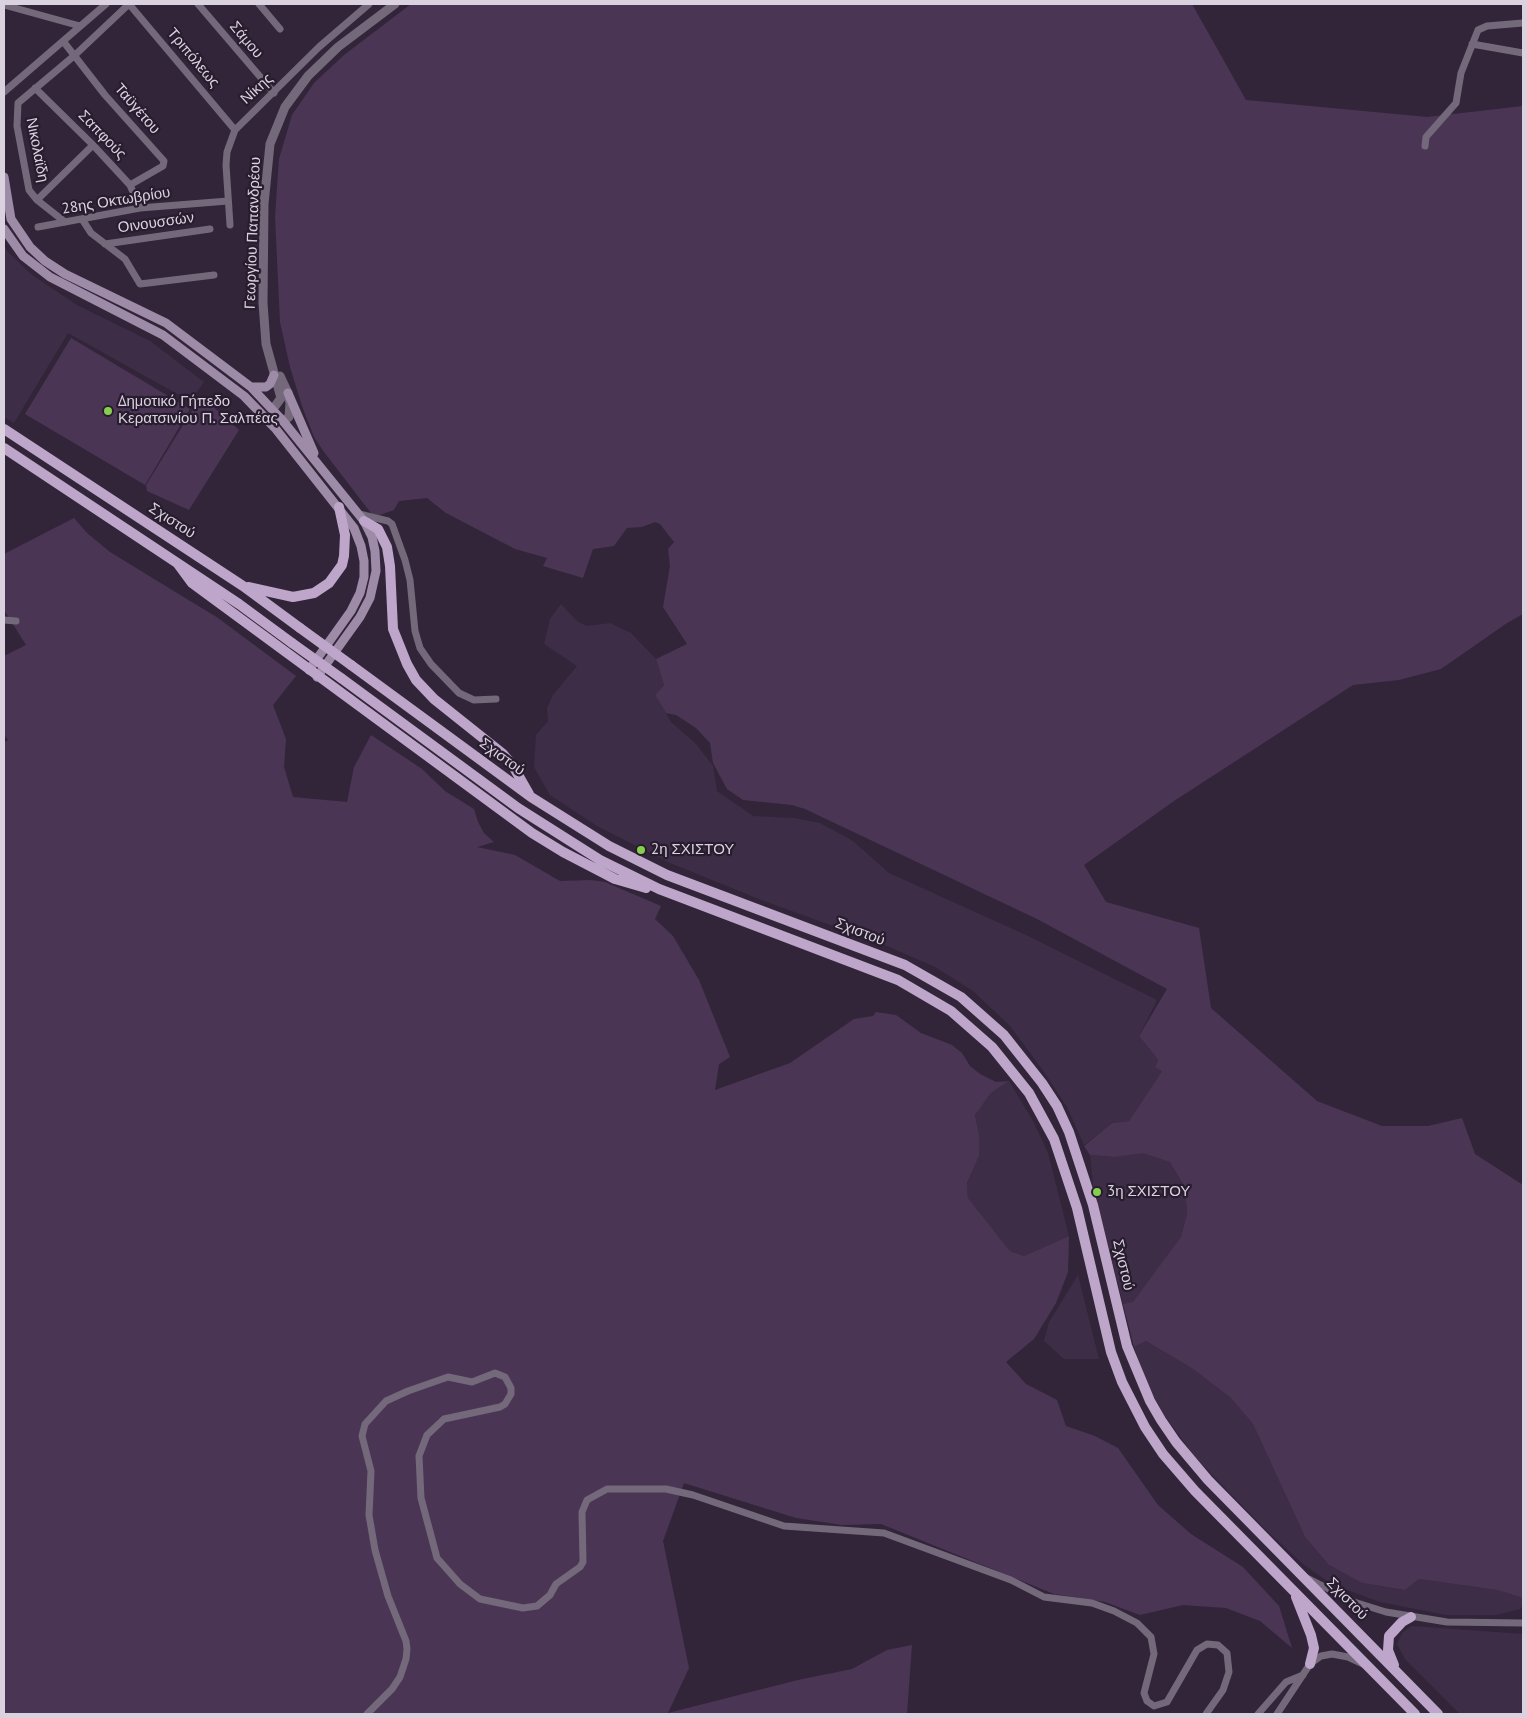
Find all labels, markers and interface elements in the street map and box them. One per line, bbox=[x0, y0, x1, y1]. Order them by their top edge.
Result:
street label: Σάμου bbox=[225, 18, 267, 62]
street label: Τριπόλεως bbox=[163, 25, 223, 91]
street label: Νίκης bbox=[237, 70, 277, 108]
street label: Ταϋγέτου bbox=[110, 80, 164, 138]
street label: Σαπφούς bbox=[74, 107, 130, 163]
street label: Νικολαϊδη bbox=[22, 116, 52, 184]
street label: Γεωργίου Παπανδρέου bbox=[241, 157, 265, 309]
street label: 28ης Οκτωβρίου bbox=[60, 184, 172, 218]
street label: Οινουσσών bbox=[117, 209, 195, 237]
place label: Δημοτικό Γήπεδο Κερατσινίου Π. Σαλπέας bbox=[118, 393, 278, 428]
marker: Δημοτικό Γήπεδο Κερατσινίου Π. Σαλπέας bbox=[102, 405, 114, 417]
street label: Σχιστού bbox=[145, 499, 199, 543]
street label: Σχιστού bbox=[476, 734, 528, 780]
place label: 2η ΣΧΙΣΤΟΥ bbox=[651, 841, 734, 859]
marker: 2η ΣΧΙΣΤΟΥ bbox=[635, 844, 647, 856]
street label: Σχιστού bbox=[833, 914, 887, 950]
place label: 3η ΣΧΙΣΤΟΥ bbox=[1107, 1183, 1190, 1201]
marker: 3η ΣΧΙΣΤΟΥ bbox=[1091, 1186, 1103, 1198]
street label: Σχιστού bbox=[1108, 1238, 1138, 1292]
street label: Σχιστού bbox=[1322, 1574, 1372, 1624]

